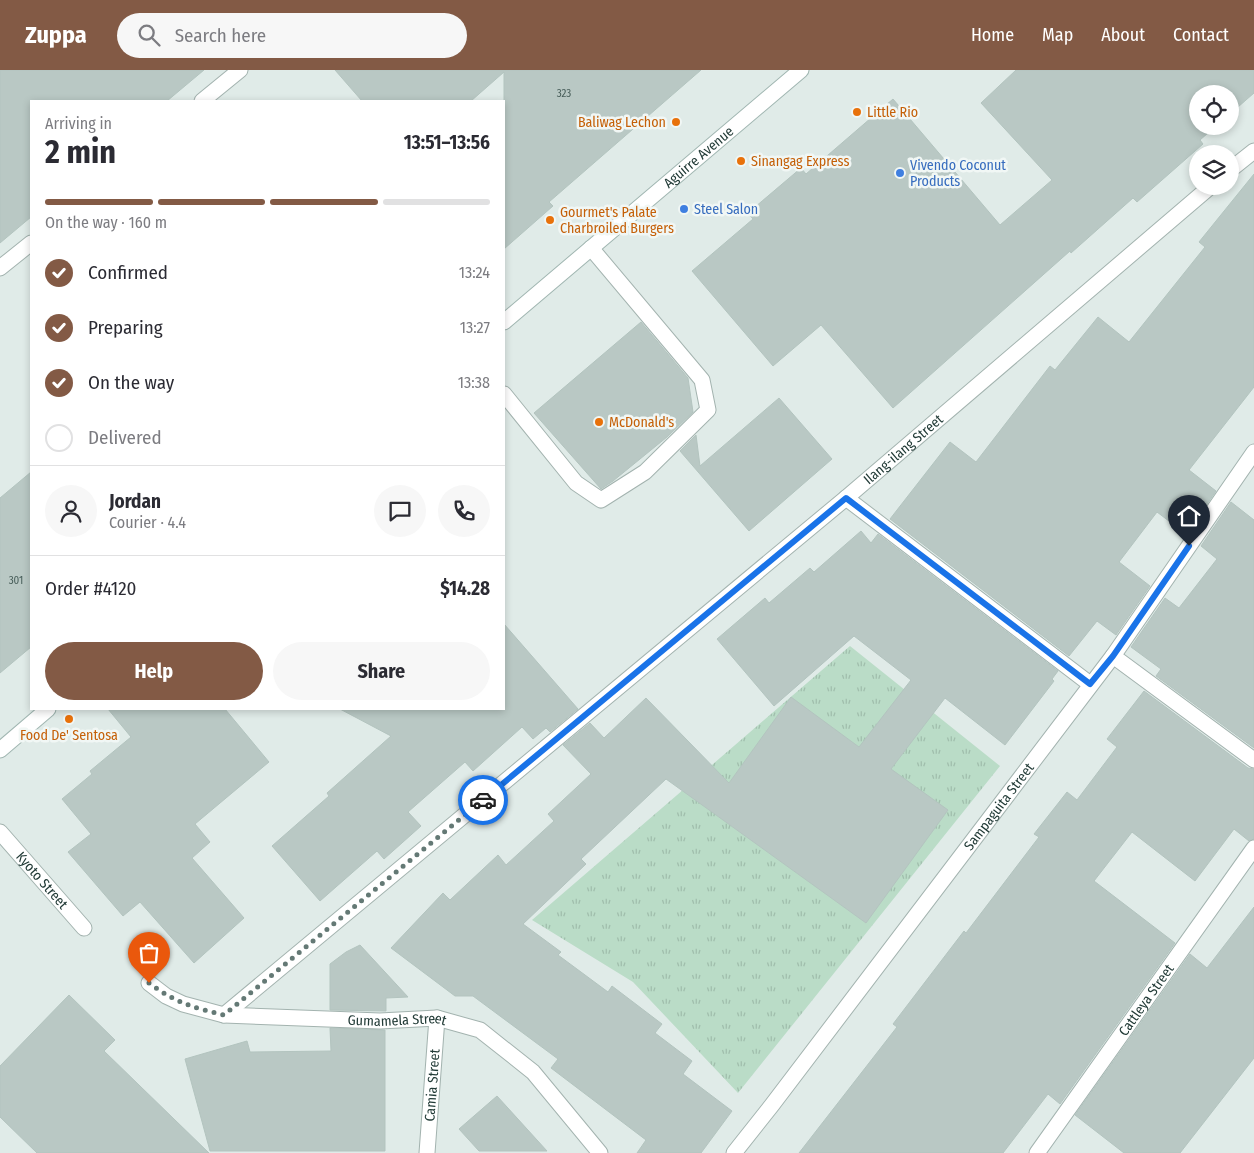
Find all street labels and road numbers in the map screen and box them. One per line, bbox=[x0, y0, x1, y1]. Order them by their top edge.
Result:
street label: Aguirre Avenue bbox=[660, 123, 737, 192]
street label: Ilang-ilang Street bbox=[860, 411, 947, 488]
street label: Sampaguita Street bbox=[961, 760, 1038, 854]
street label: Kyoto Street bbox=[12, 848, 72, 913]
street label: Cattleya Street bbox=[1115, 961, 1178, 1039]
street label: Gumamela Street bbox=[347, 1010, 449, 1030]
street label: Camia Street bbox=[421, 1048, 444, 1122]

